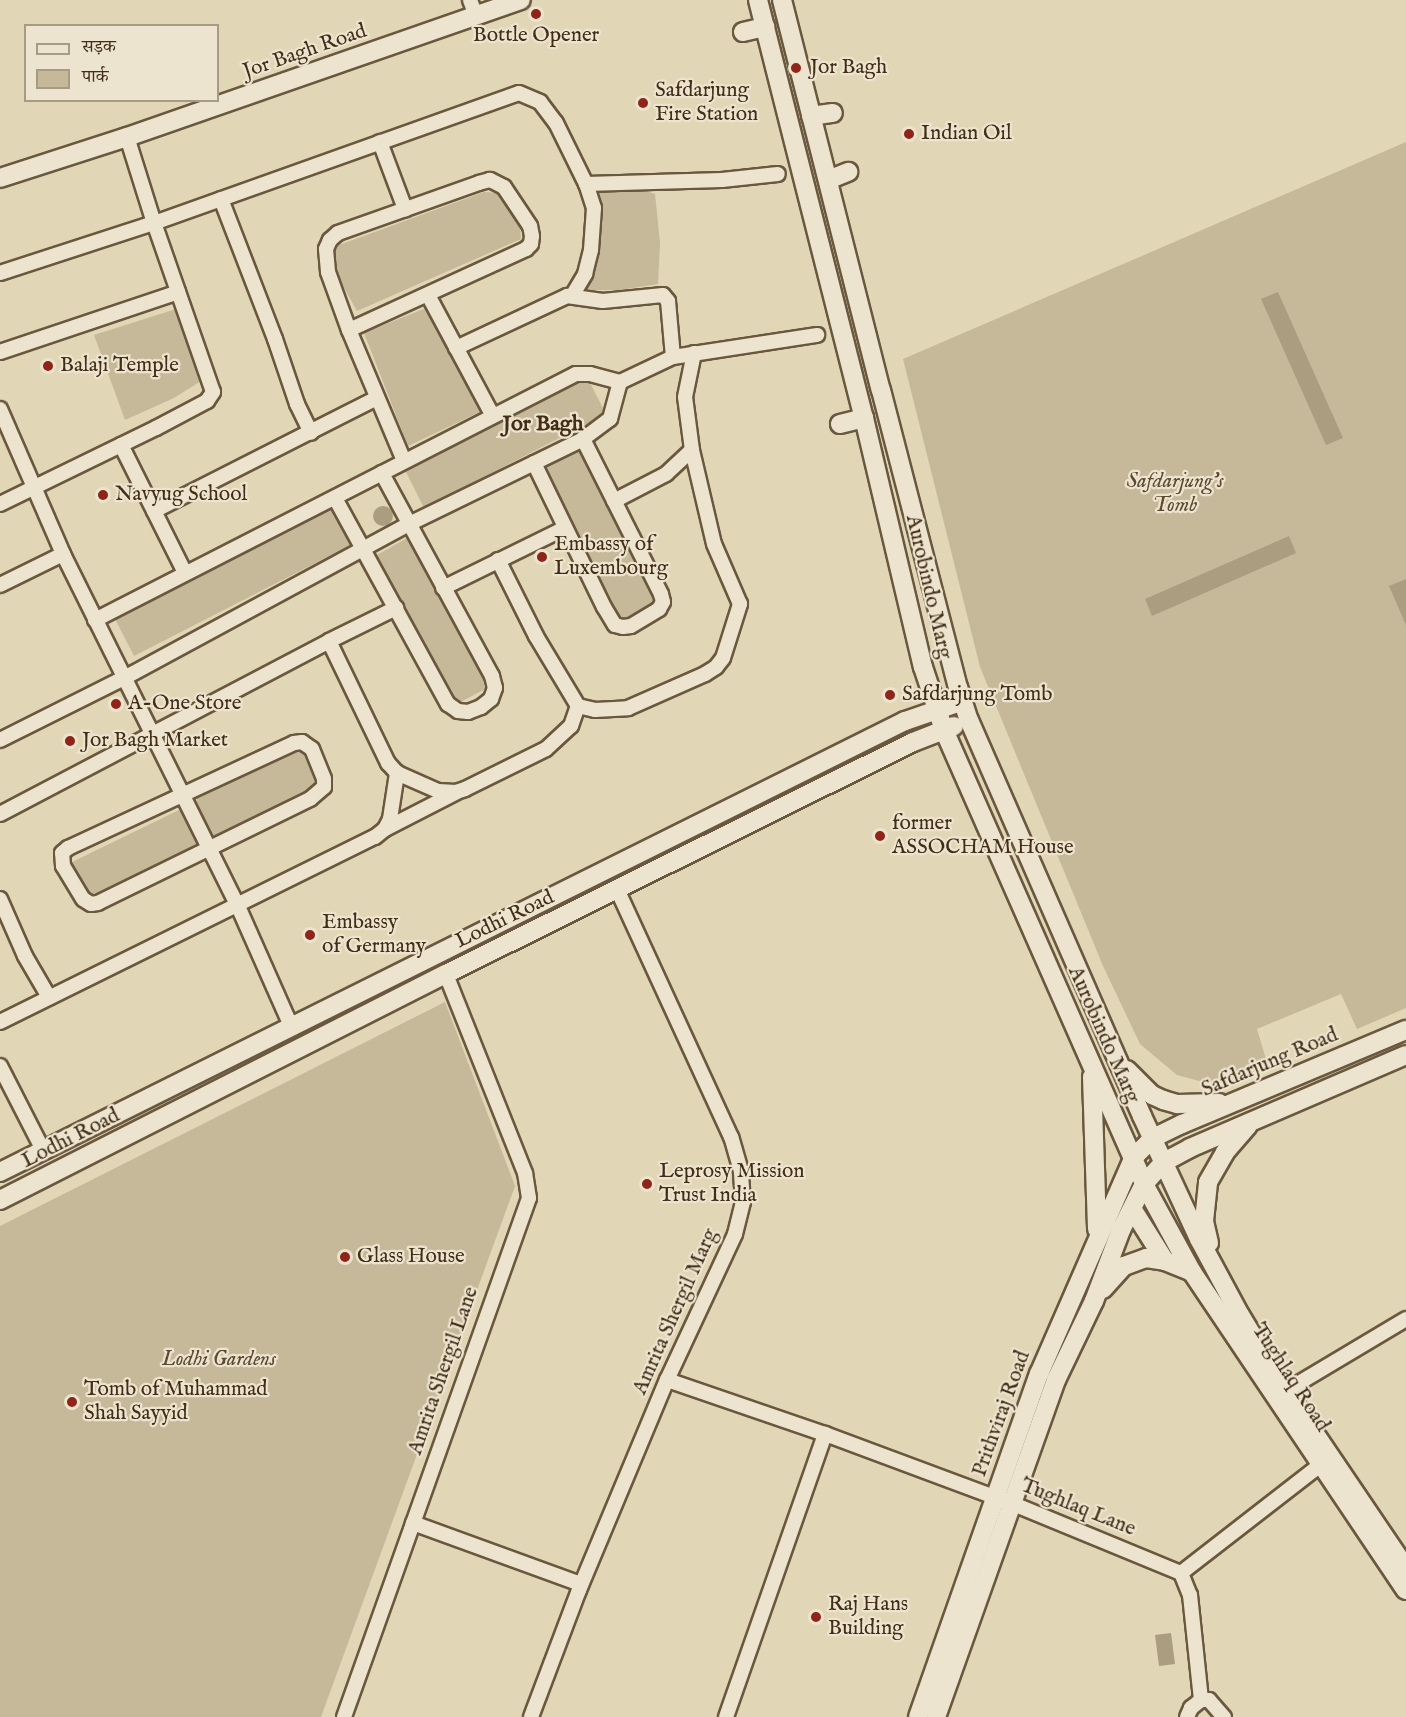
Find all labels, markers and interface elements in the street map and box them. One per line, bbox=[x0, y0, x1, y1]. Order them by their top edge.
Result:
marker: Bottle Opener bbox=[529, 7, 543, 21]
street label: Jor Bagh Road bbox=[240, 19, 370, 85]
place label: Bottle Opener bbox=[473, 23, 599, 49]
legend bbox=[24, 24, 219, 102]
text: सड़क bbox=[82, 36, 116, 59]
place label: Jor Bagh bbox=[810, 55, 887, 81]
marker: Jor Bagh bbox=[787, 59, 805, 77]
text: पार्क bbox=[82, 66, 109, 89]
place label: Safdarjung Fire Station bbox=[655, 78, 758, 128]
marker: Safdarjung Fire Station bbox=[636, 96, 650, 110]
place label: Indian Oil bbox=[921, 121, 1012, 147]
marker: Indian Oil bbox=[902, 127, 916, 141]
place label: Balaji Temple bbox=[60, 353, 179, 379]
marker: Balaji Temple bbox=[41, 359, 55, 373]
district label: Jor Bagh bbox=[503, 412, 583, 438]
park label: Safdarjung's Tomb bbox=[1126, 469, 1224, 519]
place label: Navyug School bbox=[115, 482, 247, 508]
marker: Navyug School bbox=[96, 488, 110, 502]
street label: Aurobindo Marg bbox=[899, 513, 957, 661]
place label: Embassy of Luxembourg bbox=[554, 532, 668, 582]
marker: Embassy of Luxembourg bbox=[535, 550, 549, 564]
place label: Safdarjung Tomb bbox=[902, 682, 1052, 708]
marker: Safdarjung Tomb bbox=[883, 688, 897, 702]
place label: A-One Store bbox=[128, 691, 241, 717]
marker: A-One Store bbox=[109, 697, 123, 711]
place label: Jor Bagh Market bbox=[82, 728, 228, 754]
marker: Jor Bagh Market bbox=[63, 734, 77, 748]
place label: former ASSOCHAM House bbox=[892, 811, 1074, 861]
marker: former ASSOCHAM House bbox=[873, 829, 887, 843]
street label: Lodhi Road bbox=[452, 885, 558, 955]
place label: Embassy of Germany bbox=[322, 910, 426, 960]
marker: Embassy of Germany bbox=[303, 928, 317, 942]
street label: Aurobindo Marg bbox=[1062, 963, 1144, 1107]
street label: Safdarjung Road bbox=[1198, 1023, 1342, 1103]
street label: Lodhi Road bbox=[18, 1104, 124, 1174]
place label: Leprosy Mission Trust India bbox=[659, 1159, 804, 1209]
marker: Leprosy Mission Trust India bbox=[640, 1177, 654, 1191]
street label: Amrita Shergil Marg bbox=[628, 1225, 724, 1399]
place label: Glass House bbox=[357, 1244, 465, 1270]
marker: Glass House bbox=[338, 1250, 352, 1264]
street label: Amrita Shergil Lane bbox=[403, 1284, 485, 1458]
street label: Tughlaq Road bbox=[1246, 1319, 1334, 1437]
park label: Lodhi Gardens bbox=[162, 1347, 276, 1373]
street label: Prithviraj Road bbox=[968, 1348, 1036, 1480]
place label: Tomb of Muhammad Shah Sayyid bbox=[84, 1377, 268, 1427]
marker: Tomb of Muhammad Shah Sayyid bbox=[65, 1395, 79, 1409]
street label: Tughlaq Lane bbox=[1017, 1474, 1139, 1542]
place label: Raj Hans Building bbox=[828, 1592, 908, 1642]
marker: Raj Hans Building bbox=[809, 1610, 823, 1624]

